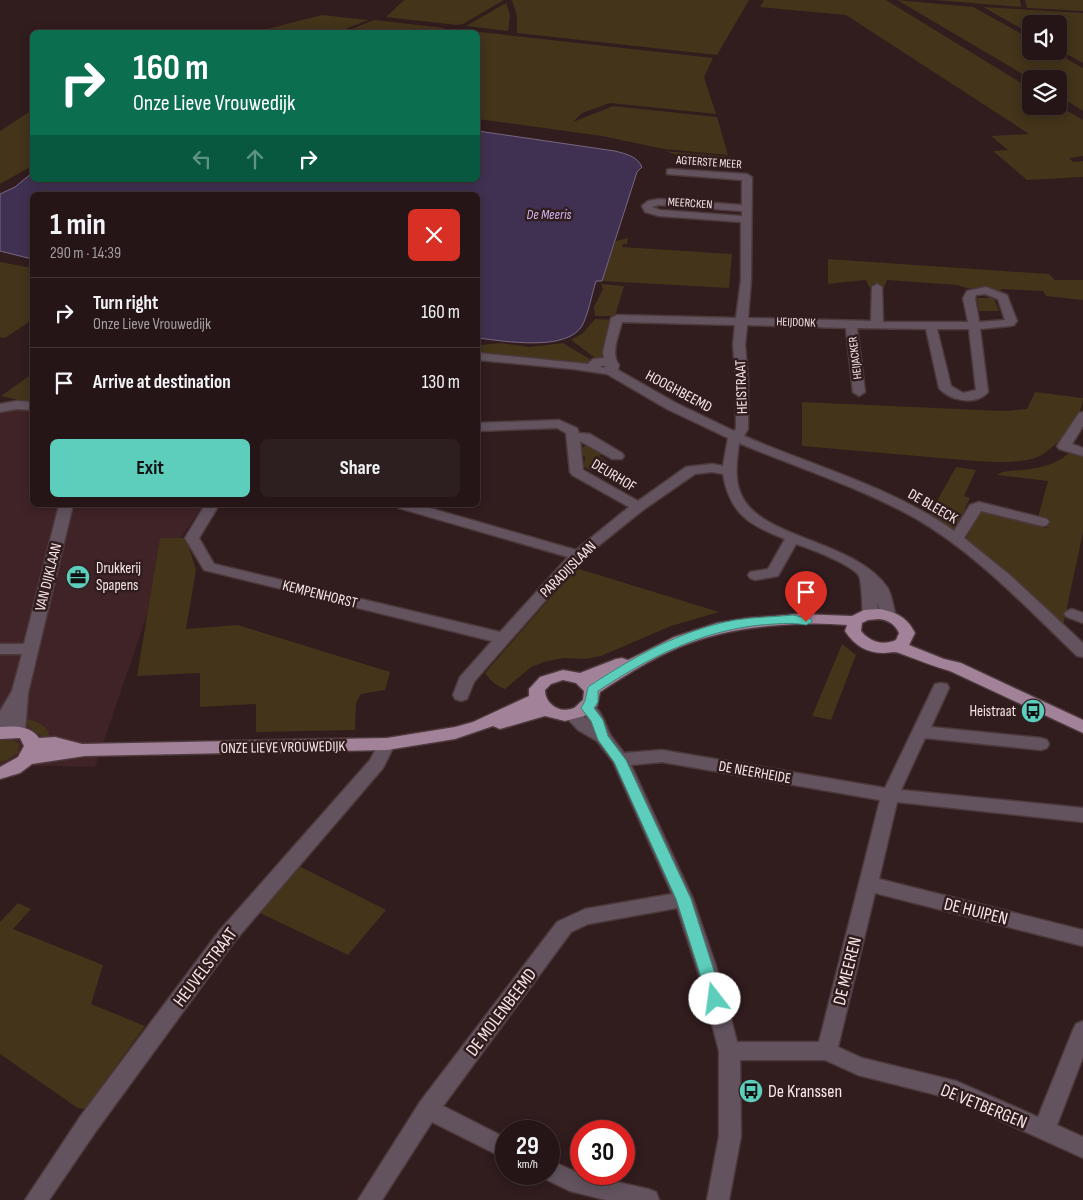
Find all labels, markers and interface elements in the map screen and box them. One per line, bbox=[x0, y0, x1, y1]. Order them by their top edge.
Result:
map controls bbox=[1022, 15, 1067, 115]
button: sound bbox=[1022, 15, 1067, 60]
text: 160 m bbox=[133, 47, 209, 90]
icon: right bbox=[50, 50, 115, 115]
button: layers bbox=[1022, 70, 1067, 115]
text: Onze Lieve Vrouwedijk bbox=[133, 90, 295, 117]
icon: left bbox=[188, 145, 216, 173]
icon: ahead bbox=[241, 145, 269, 173]
icon: right bbox=[294, 145, 322, 173]
street label: AGTERSTE MEER bbox=[675, 153, 743, 172]
street label: MEERCKEN bbox=[667, 194, 713, 213]
water label: De Meeris bbox=[527, 206, 572, 223]
text: 1 min bbox=[50, 207, 106, 243]
button: close bbox=[408, 209, 460, 261]
text: 290 m · 14:39 bbox=[50, 244, 121, 263]
text: Turn right bbox=[93, 292, 158, 315]
icon: right bbox=[50, 299, 78, 327]
text: 160 m bbox=[421, 301, 460, 324]
street label: HEIJDONK bbox=[776, 314, 816, 331]
text: Onze Lieve Vrouwedijk bbox=[93, 315, 211, 334]
street label: HEIJACKER bbox=[845, 335, 866, 380]
street label: HEISTRAAT bbox=[731, 359, 752, 415]
street label: HOOGHBEEMD bbox=[642, 366, 715, 417]
icon: arrive bbox=[50, 369, 78, 397]
text: Arrive at destination bbox=[93, 371, 231, 394]
text: 130 m bbox=[422, 371, 460, 394]
button: Exit bbox=[50, 439, 250, 497]
button: Share bbox=[260, 439, 460, 497]
street label: DEURHOF bbox=[588, 455, 640, 496]
street label: DE BLEECK bbox=[904, 485, 961, 528]
street label: PARADIJSLAAN bbox=[536, 537, 601, 602]
street label: VAN DIJKLAAN bbox=[31, 541, 66, 613]
place label: Drukkerij Spapens bbox=[96, 559, 141, 595]
office icon: Drukkerij Spapens bbox=[65, 564, 91, 590]
pin bbox=[785, 571, 827, 622]
street label: KEMPENHORST bbox=[281, 576, 359, 613]
icon: arrive bbox=[792, 578, 820, 606]
bus stop icon: Heistraat bbox=[1020, 698, 1046, 724]
place label: Heistraat bbox=[969, 702, 1016, 721]
street label: ONZE LIEVE VROUWEDIJK bbox=[221, 737, 346, 758]
street label: DE NEERHEIDE bbox=[717, 757, 793, 788]
street label: DE HUIPEN bbox=[942, 893, 1010, 930]
street label: HEUVELSTRAAT bbox=[169, 924, 242, 1011]
street label: DE MEEREN bbox=[829, 935, 866, 1007]
street label: DE MOLENBEEMD bbox=[462, 964, 541, 1060]
position arrow bbox=[688, 972, 740, 1024]
bus stop icon: De Kranssen bbox=[738, 1078, 764, 1104]
street label: DE VETBERGEN bbox=[938, 1080, 1030, 1133]
place label: De Kranssen bbox=[768, 1081, 842, 1102]
speed limit sign: 30 bbox=[570, 1120, 635, 1185]
text: 29 bbox=[516, 1131, 539, 1162]
text: km/h bbox=[517, 1157, 538, 1172]

